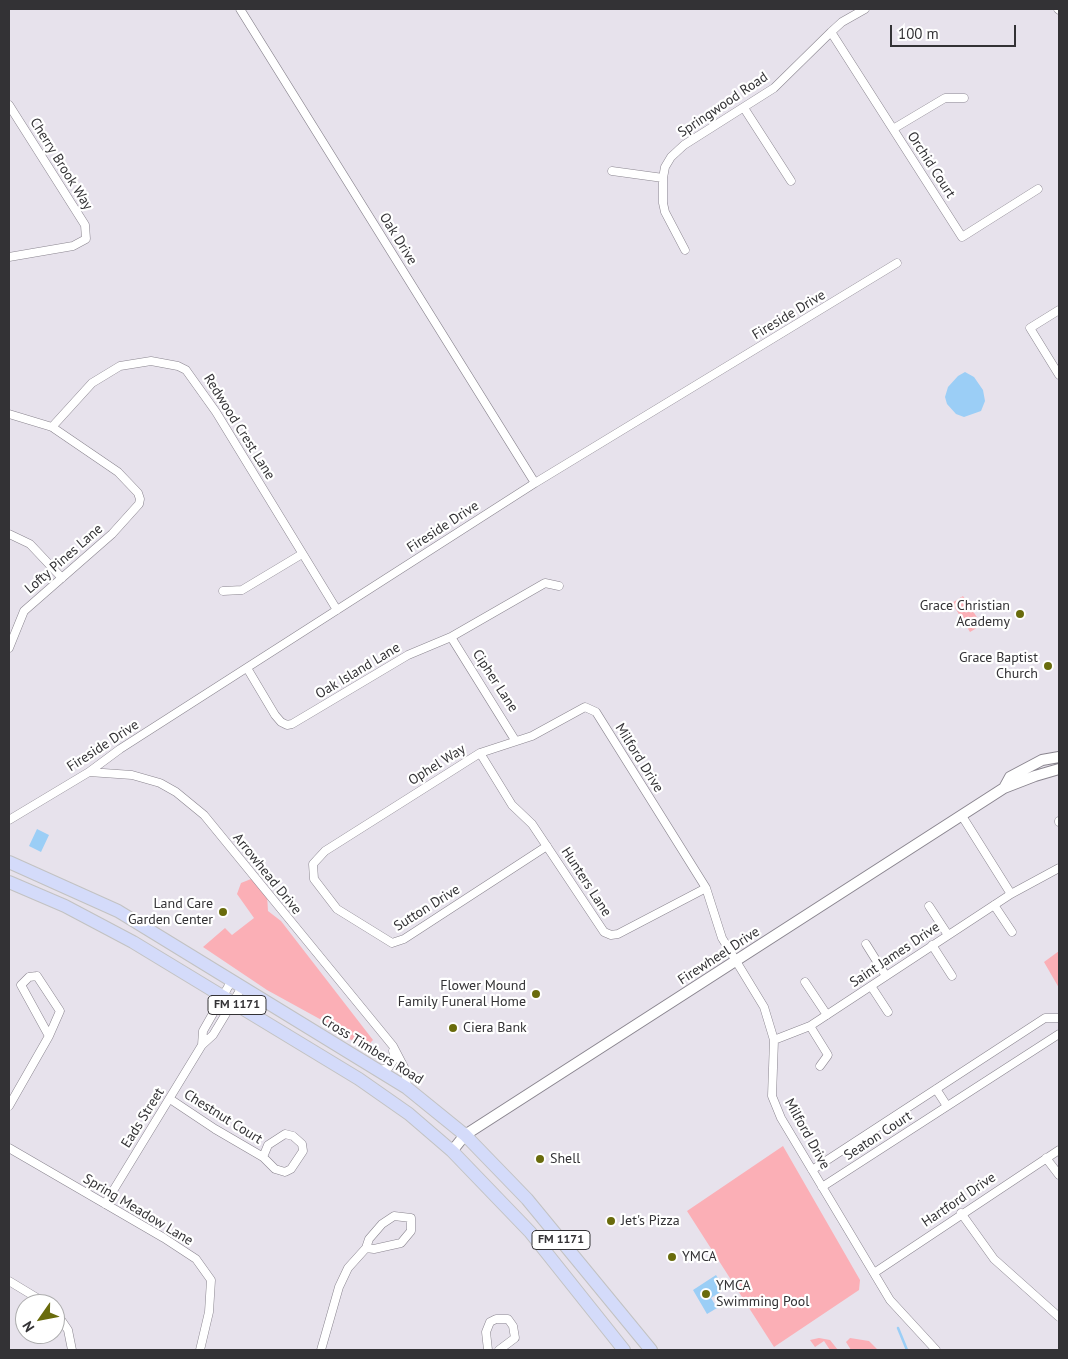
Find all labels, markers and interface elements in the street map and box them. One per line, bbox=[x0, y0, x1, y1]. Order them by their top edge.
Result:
scale bar bbox=[893, 15, 1019, 47]
text: 100 m bbox=[898, 24, 939, 43]
street label: Springwood Road bbox=[675, 69, 771, 141]
street label: Cherry Brook Way bbox=[26, 115, 96, 213]
street label: Orchid Court bbox=[903, 129, 959, 201]
street label: Oak Drive bbox=[375, 210, 421, 268]
street label: Fireside Drive bbox=[749, 287, 829, 343]
street label: Redwood Crest Lane bbox=[200, 371, 278, 483]
street label: Fireside Drive bbox=[404, 498, 482, 556]
street label: Lofty Pines Lane bbox=[22, 521, 106, 597]
place label: Grace Christian Academy bbox=[920, 598, 1010, 630]
marker: Grace Christian Academy bbox=[1014, 608, 1026, 620]
street label: Oak Island Lane bbox=[313, 639, 403, 703]
street label: Cipher Lane bbox=[469, 647, 521, 715]
place label: Grace Baptist Church bbox=[959, 650, 1038, 682]
marker: Grace Baptist Church bbox=[1042, 660, 1054, 672]
street label: Fireside Drive bbox=[64, 717, 142, 775]
street label: Milford Drive bbox=[611, 720, 667, 796]
street label: Ophel Way bbox=[405, 741, 469, 789]
street label: Arrowhead Drive bbox=[229, 830, 305, 918]
street label: Hunters Lane bbox=[557, 844, 615, 920]
street label: Sutton Drive bbox=[391, 881, 463, 935]
place label: Land Care Garden Center bbox=[128, 896, 213, 929]
marker: Land Care Garden Center bbox=[217, 906, 229, 918]
street label: Saint James Drive bbox=[847, 919, 943, 991]
street label: Firewheel Drive bbox=[675, 923, 763, 989]
place label: Flower Mound Family Funeral Home bbox=[398, 978, 526, 1010]
marker: Flower Mound Family Funeral Home bbox=[530, 988, 542, 1000]
road number: FM 1171 bbox=[208, 996, 266, 1014]
street label: Cross Timbers Road bbox=[318, 1012, 426, 1088]
place label: Ciera Bank bbox=[463, 1020, 527, 1036]
marker: Ciera Bank bbox=[447, 1022, 459, 1034]
street label: Eads Street bbox=[118, 1085, 168, 1151]
street label: Chestnut Court bbox=[181, 1086, 265, 1148]
street label: Milford Drive bbox=[781, 1096, 833, 1172]
street label: Seaton Court bbox=[841, 1108, 915, 1164]
place label: Shell bbox=[550, 1151, 580, 1167]
marker: Shell bbox=[534, 1153, 546, 1165]
street label: Hartford Drive bbox=[919, 1169, 999, 1231]
street label: Spring Meadow Lane bbox=[80, 1171, 196, 1249]
place label: Jet's Pizza bbox=[621, 1213, 680, 1229]
marker: Jet's Pizza bbox=[605, 1215, 617, 1227]
road number: FM 1171 bbox=[532, 1230, 590, 1250]
place label: YMCA bbox=[682, 1249, 717, 1265]
marker: YMCA bbox=[666, 1251, 678, 1263]
place label: YMCA Swimming Pool bbox=[716, 1278, 809, 1310]
marker: YMCA Swimming Pool bbox=[700, 1288, 712, 1300]
north arrow bbox=[15, 1294, 65, 1344]
text: N bbox=[18, 1318, 38, 1335]

